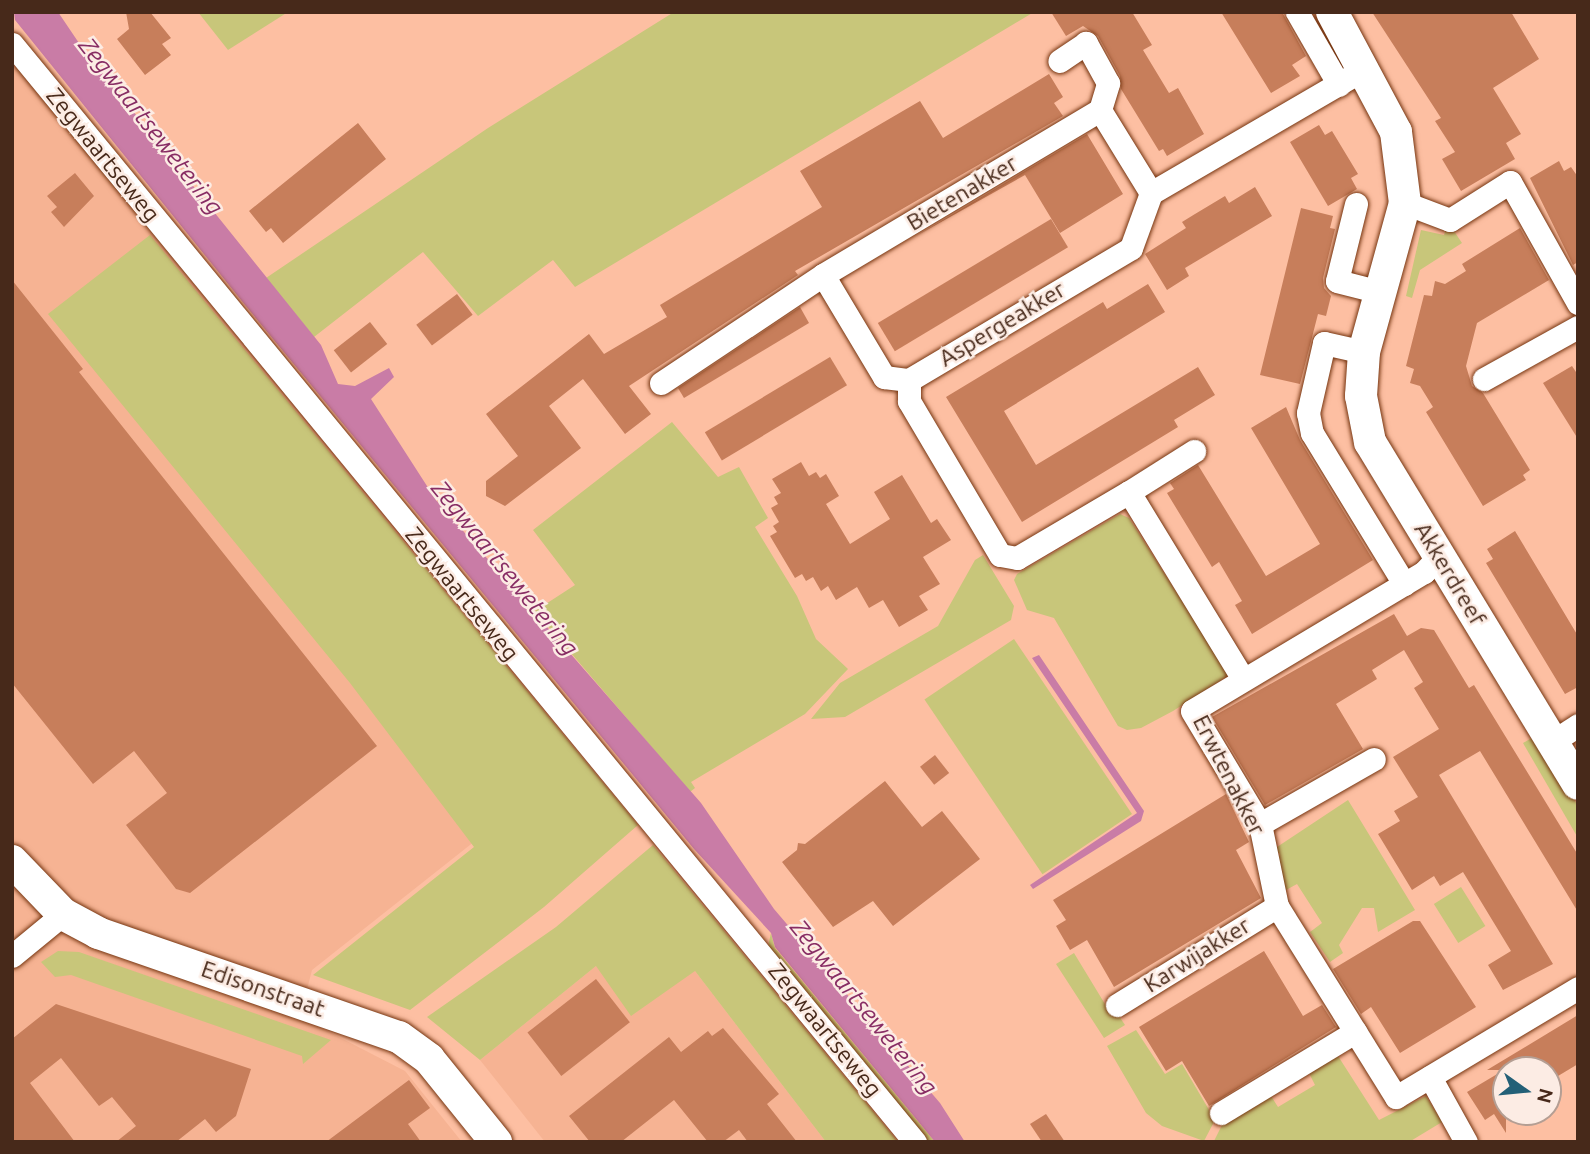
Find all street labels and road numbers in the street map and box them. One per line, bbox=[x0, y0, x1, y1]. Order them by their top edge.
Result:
street label: Zegwaartseweg bbox=[41, 82, 165, 228]
street label: Bietenakker bbox=[902, 149, 1022, 237]
street label: Aspergeakker bbox=[934, 276, 1070, 372]
street label: Akkerdreef bbox=[1408, 517, 1492, 631]
street label: Zegwaartseweg bbox=[400, 521, 524, 667]
street label: Erwtenakker bbox=[1187, 710, 1271, 840]
street label: Karwijakker bbox=[1139, 911, 1255, 999]
street label: Edisonstraat bbox=[198, 955, 328, 1023]
street label: Zegwaartseweg bbox=[763, 957, 887, 1103]

